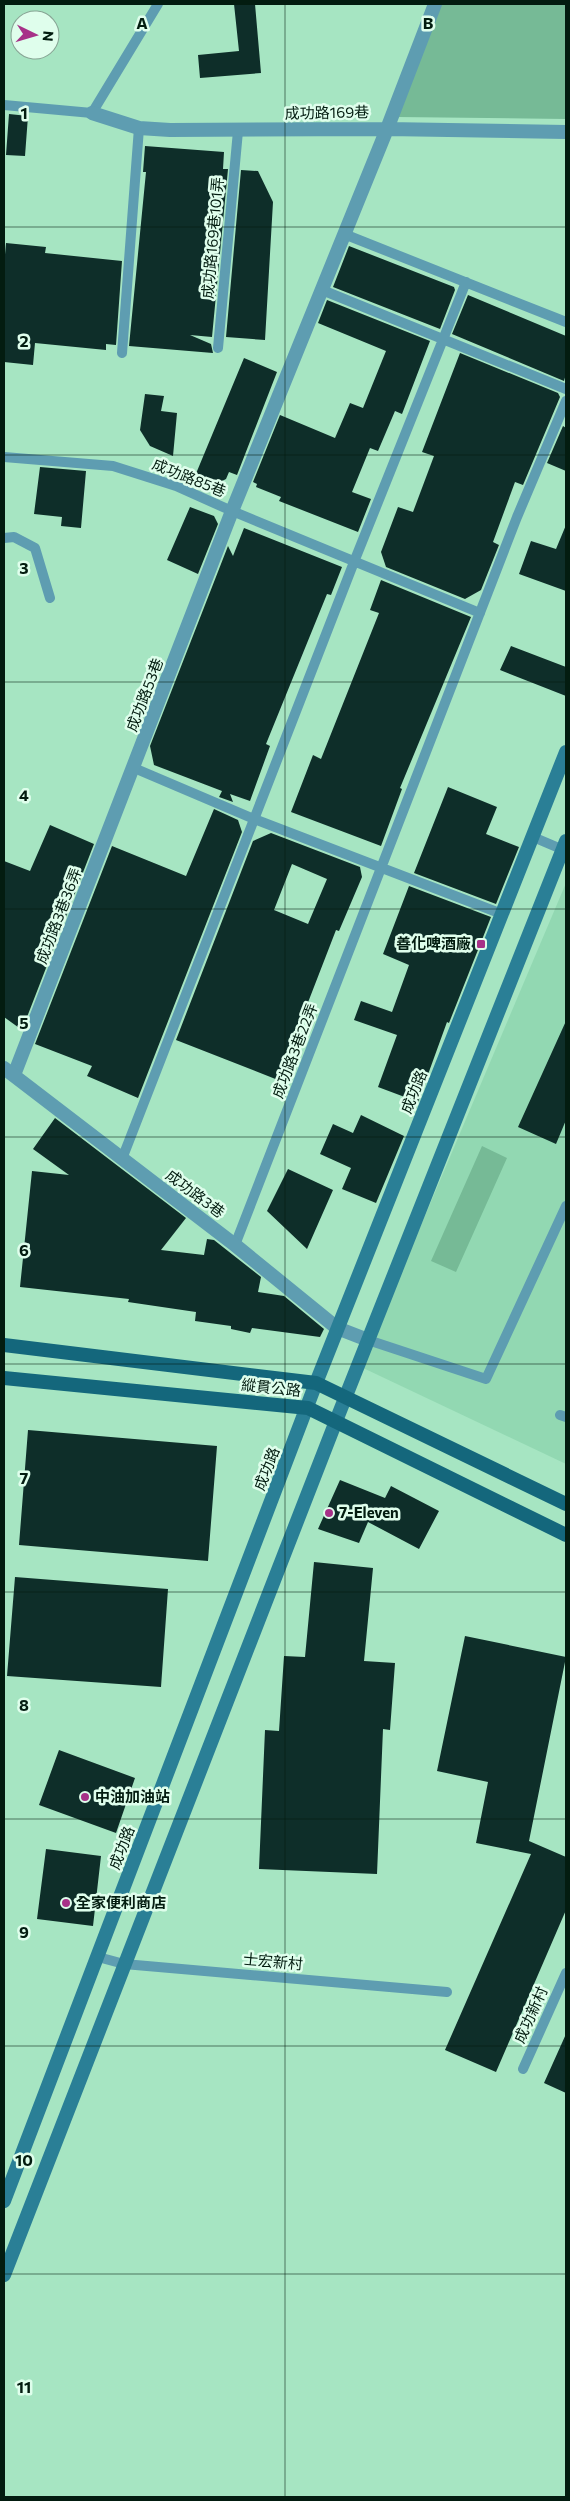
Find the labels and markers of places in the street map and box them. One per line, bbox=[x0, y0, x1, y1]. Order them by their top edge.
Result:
place label: 善化啤酒廠 bbox=[396, 934, 471, 952]
marker: 善化啤酒廠 bbox=[475, 938, 487, 950]
place label: 7-Eleven bbox=[339, 1503, 399, 1521]
marker: 7-Eleven bbox=[323, 1507, 335, 1519]
place label: 中油加油站 bbox=[95, 1787, 170, 1805]
marker: 中油加油站 bbox=[79, 1791, 91, 1803]
place label: 全家便利商店 bbox=[76, 1893, 166, 1911]
marker: 全家便利商店 bbox=[60, 1897, 72, 1909]

